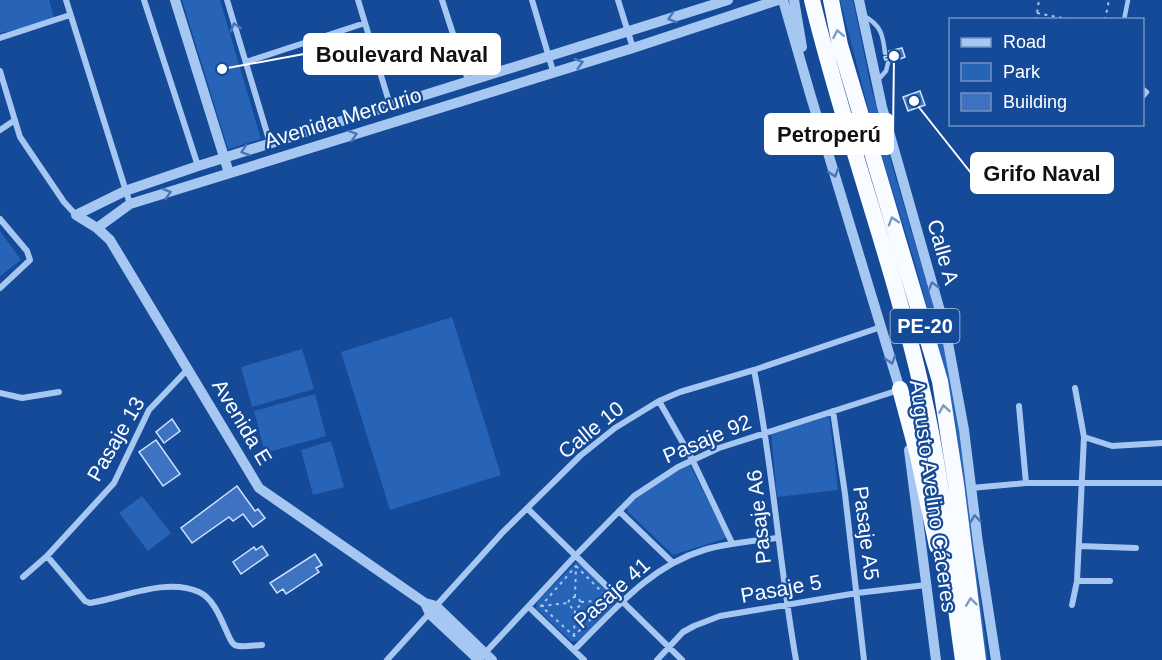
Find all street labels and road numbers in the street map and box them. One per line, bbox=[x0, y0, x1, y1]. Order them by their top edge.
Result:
street label: Avenida Mercurio bbox=[262, 83, 424, 152]
street label: Calle A bbox=[923, 217, 964, 287]
road number: PE-20 bbox=[890, 309, 960, 343]
street label: Avenida E bbox=[208, 375, 277, 469]
street label: Augusto Avelino Cáceres bbox=[906, 378, 961, 614]
street label: Pasaje 13 bbox=[82, 393, 149, 485]
street label: Calle 10 bbox=[554, 396, 628, 463]
street label: Pasaje 92 bbox=[659, 410, 754, 467]
street label: Pasaje A6 bbox=[742, 469, 775, 565]
street label: Pasaje A5 bbox=[849, 485, 884, 581]
street label: Pasaje 41 bbox=[569, 553, 654, 632]
street label: Pasaje 5 bbox=[739, 570, 823, 607]

